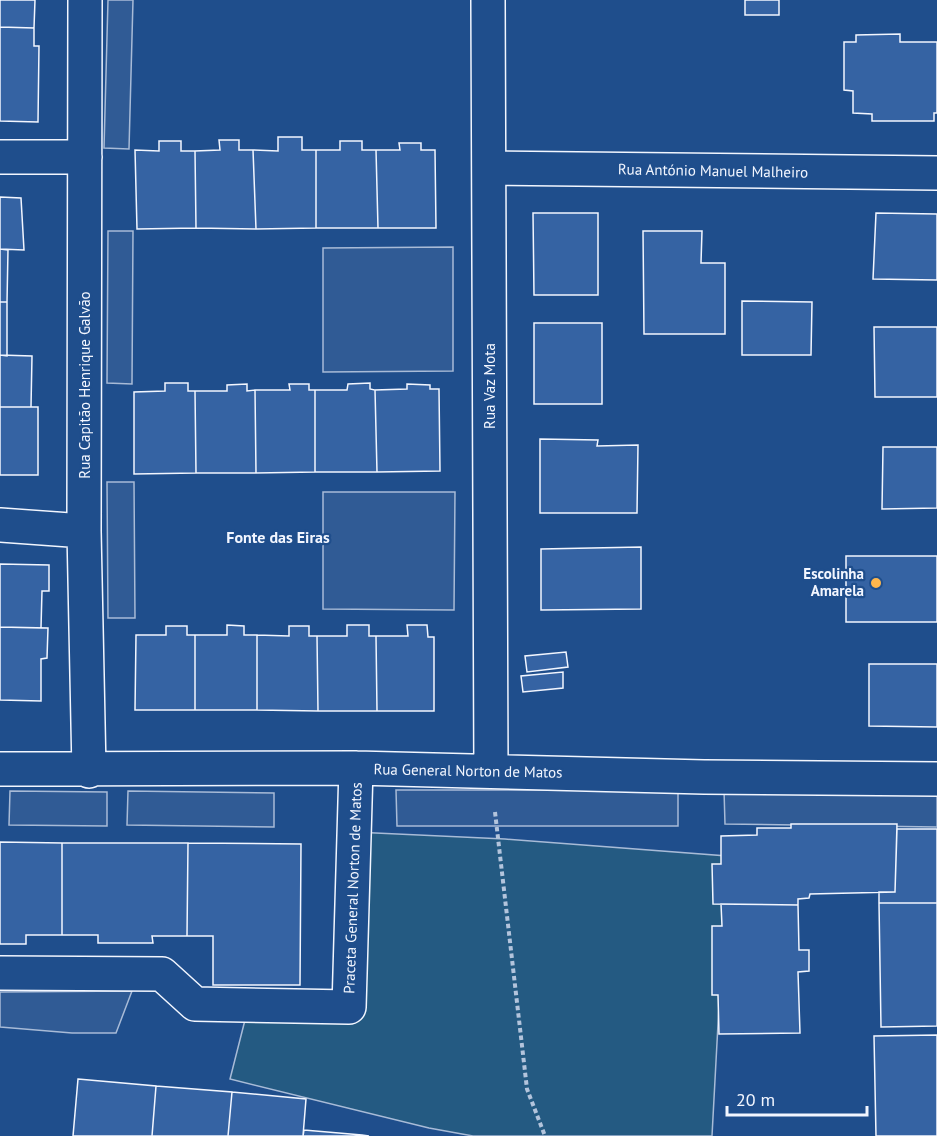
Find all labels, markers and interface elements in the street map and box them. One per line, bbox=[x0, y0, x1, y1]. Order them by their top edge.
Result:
street label: Rua António Manuel Malheiro bbox=[618, 159, 808, 182]
street label: Rua Capitão Henrique Galvão bbox=[75, 291, 94, 479]
street label: Rua Vaz Mota bbox=[480, 343, 499, 429]
district label: Fonte das Eiras bbox=[226, 527, 330, 547]
place label: Escolinha Amarela bbox=[803, 564, 864, 600]
marker: Escolinha Amarela bbox=[869, 576, 883, 590]
street label: Rua General Norton de Matos bbox=[373, 759, 563, 782]
street label: Praceta General Norton de Matos bbox=[339, 782, 366, 994]
scale bar bbox=[727, 1079, 866, 1117]
text: 20 m bbox=[736, 1088, 775, 1111]

